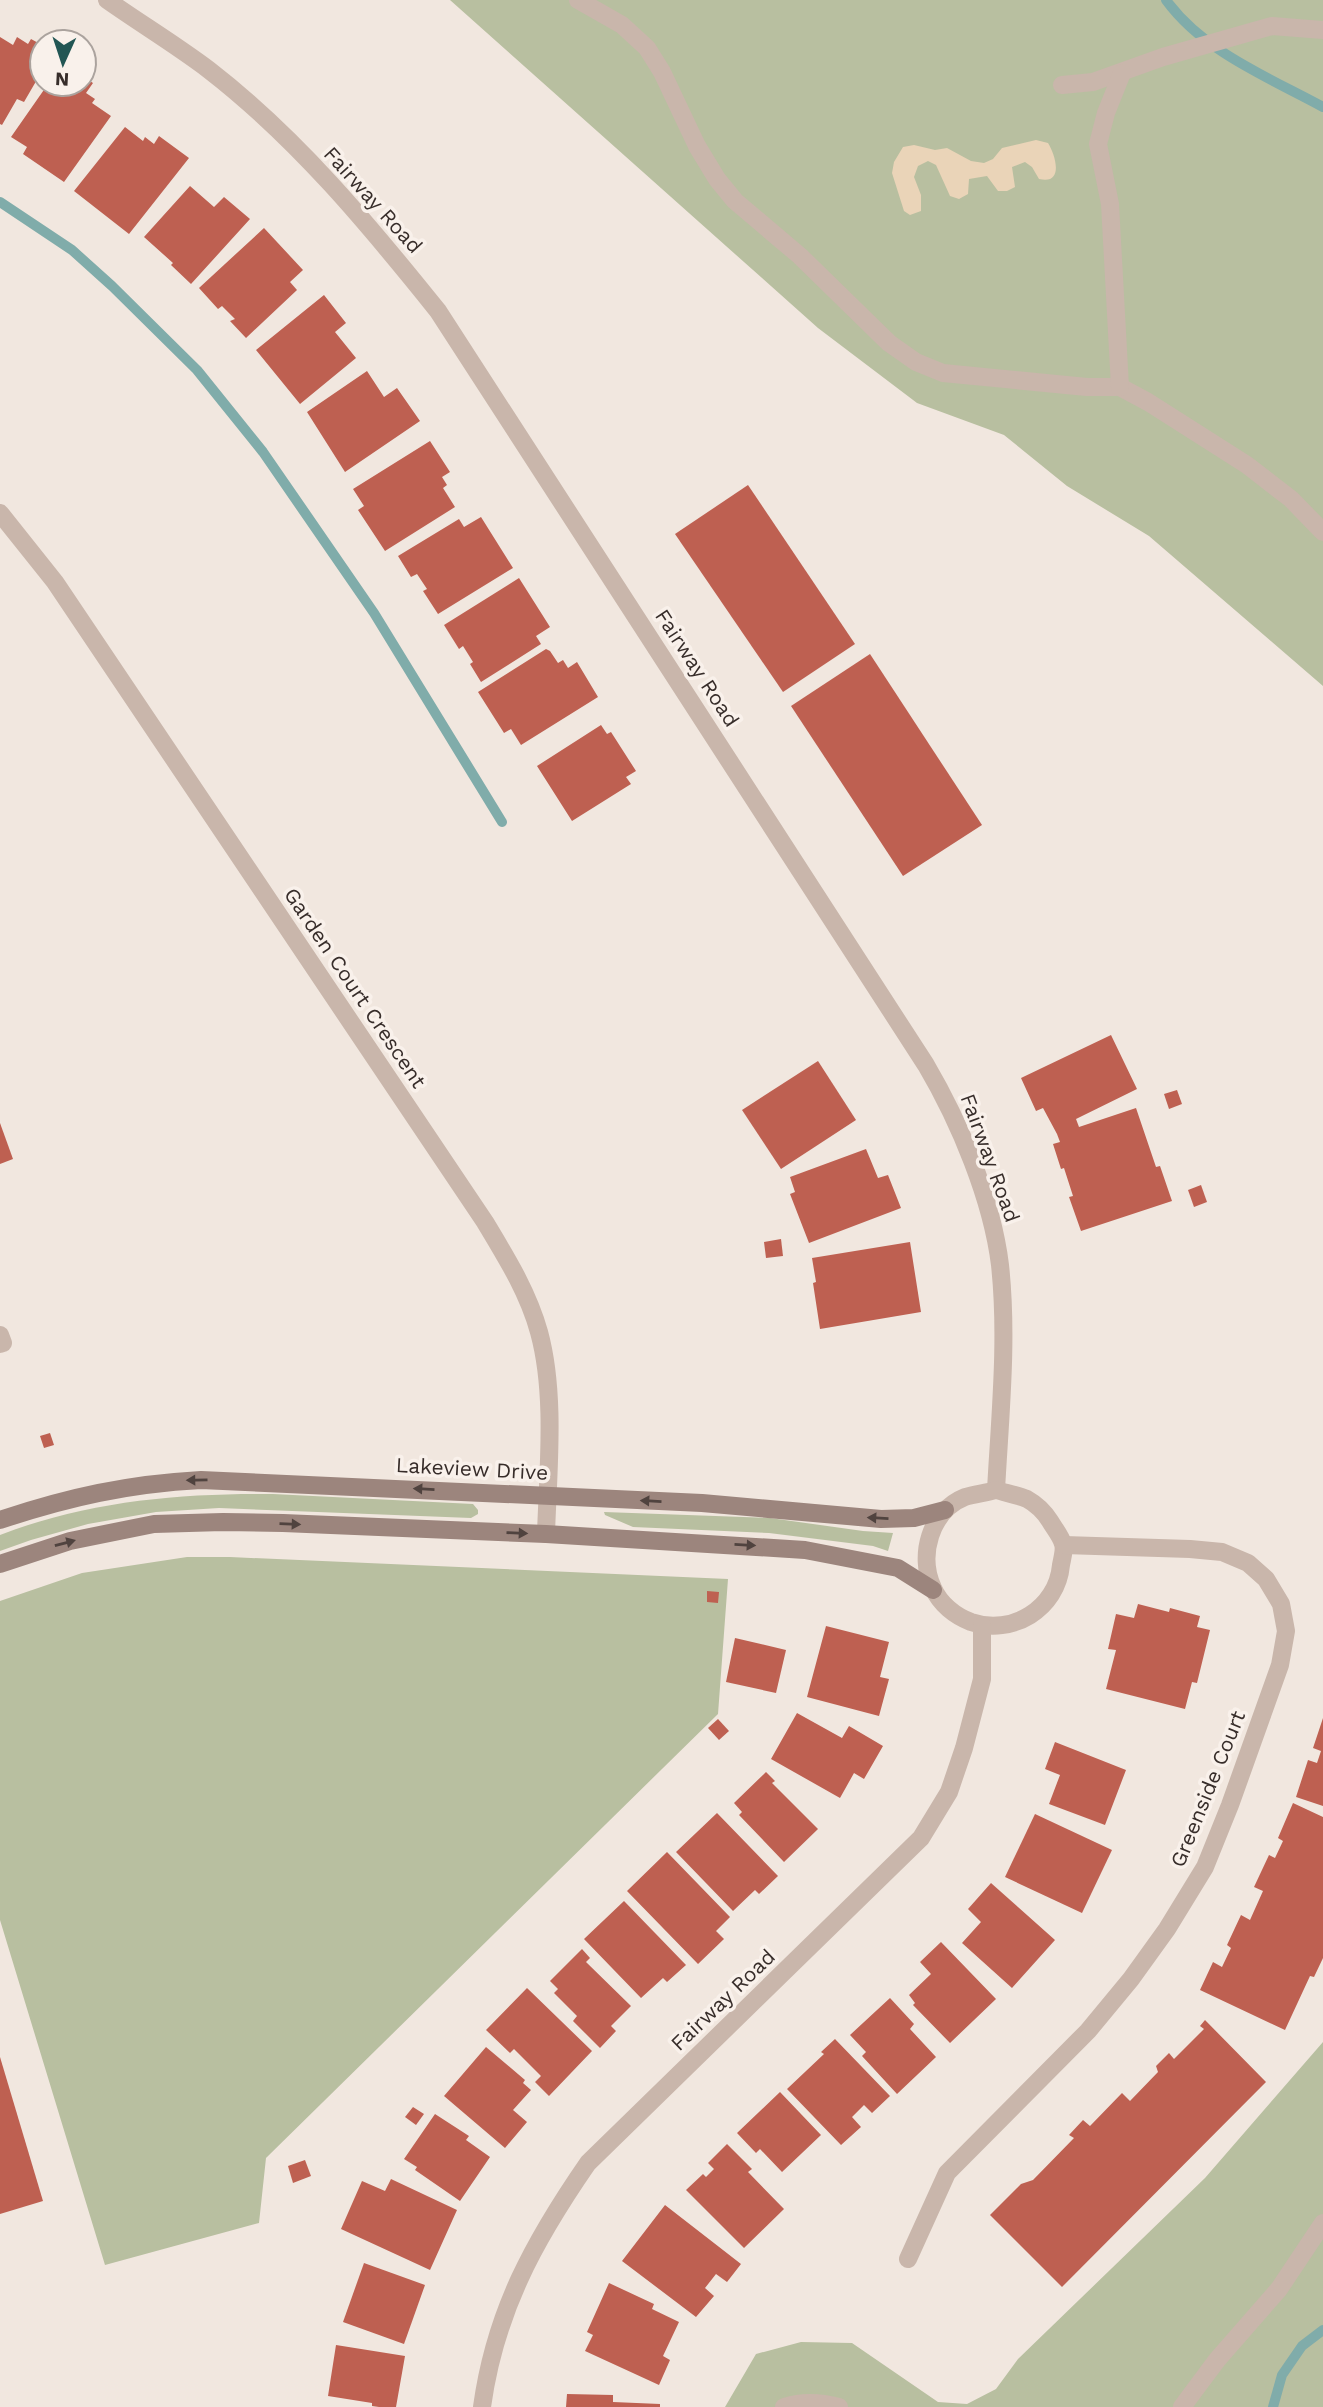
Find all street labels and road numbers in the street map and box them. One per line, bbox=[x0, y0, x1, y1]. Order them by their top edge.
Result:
street label: Fairway Road bbox=[319, 141, 428, 258]
street label: Fairway Road bbox=[650, 604, 745, 731]
street label: Garden Court Crescent bbox=[279, 883, 432, 1093]
street label: Fairway Road bbox=[956, 1090, 1025, 1226]
street label: Lakeview Drive bbox=[395, 1452, 549, 1485]
street label: Greenside Court bbox=[1165, 1707, 1250, 1871]
street label: Fairway Road bbox=[665, 1944, 780, 2056]

